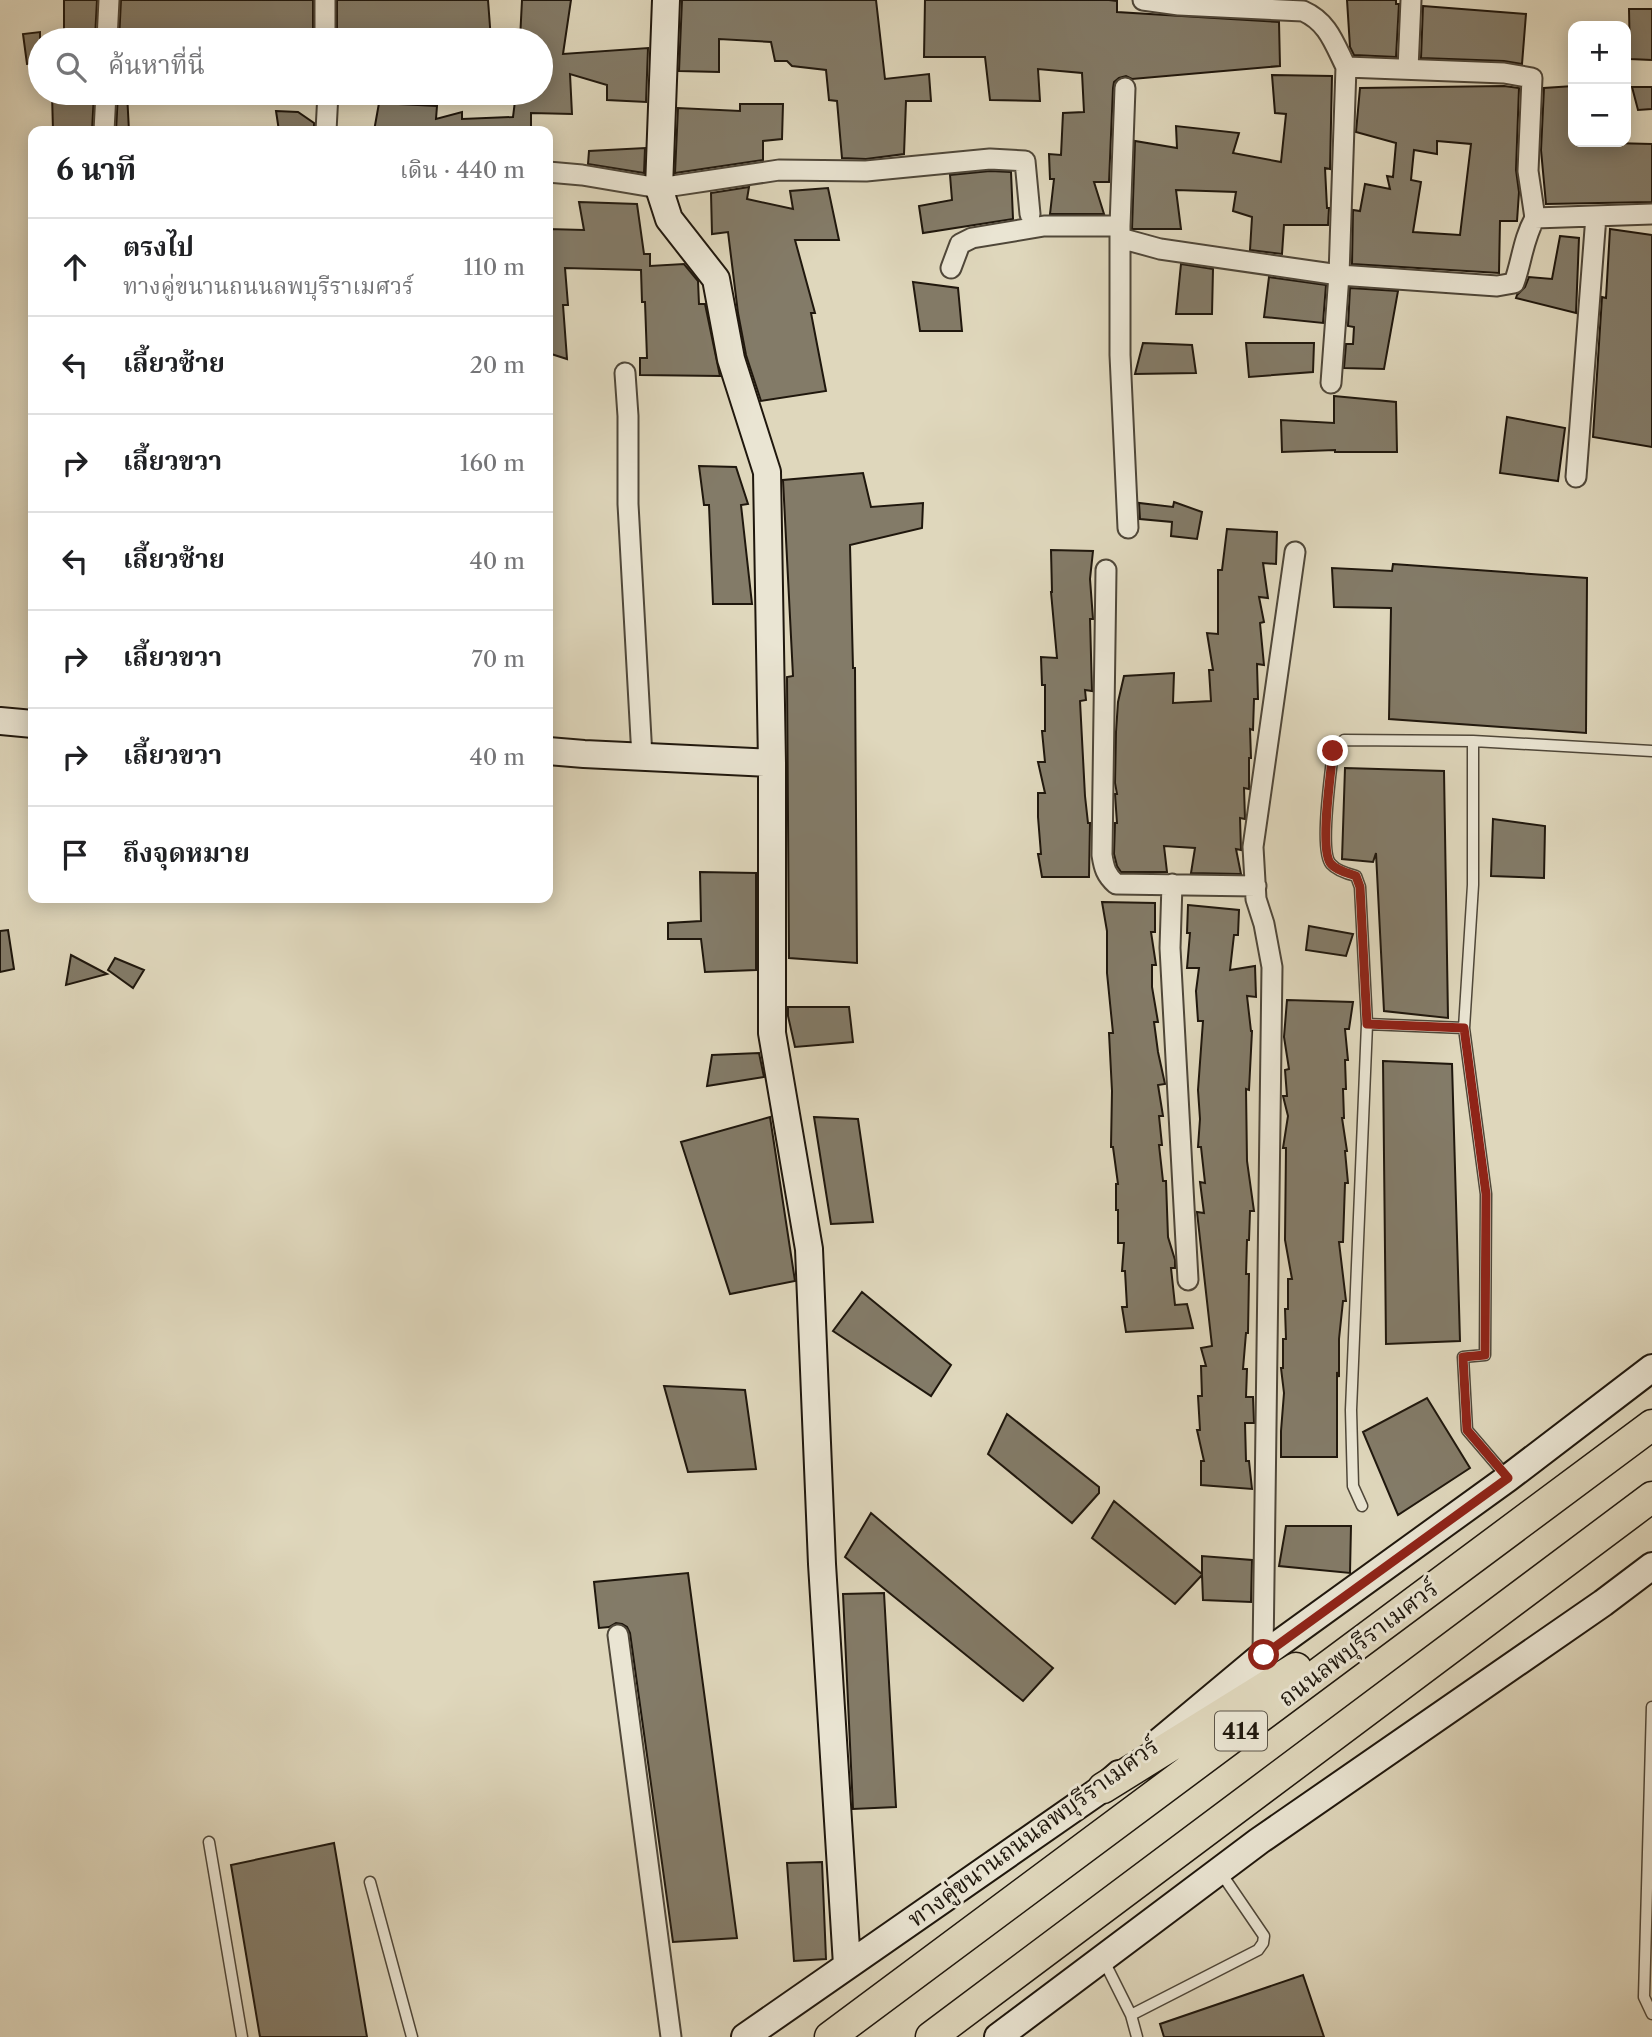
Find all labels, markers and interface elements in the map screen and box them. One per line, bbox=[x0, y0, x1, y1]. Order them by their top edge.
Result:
map controls bbox=[1568, 21, 1631, 147]
button: + bbox=[1568, 21, 1631, 84]
search box bbox=[28, 28, 553, 105]
icon: search bbox=[52, 48, 90, 86]
text: ค้นหาที่นี่ bbox=[108, 49, 205, 81]
button: − bbox=[1568, 84, 1631, 147]
text: 6 นาที bbox=[56, 151, 136, 188]
text: เดิน · 440 m bbox=[400, 156, 525, 184]
text: ตรงไป bbox=[123, 231, 194, 263]
icon: ahead bbox=[56, 248, 94, 286]
text: 110 m bbox=[464, 253, 525, 281]
text: ทางคู่ขนานถนนลพบุรีราเมศวร์ bbox=[123, 272, 414, 300]
icon: left bbox=[56, 346, 94, 384]
text: เลี้ยวซ้าย bbox=[123, 347, 225, 379]
text: 20 m bbox=[470, 351, 525, 379]
icon: right bbox=[56, 444, 94, 482]
text: เลี้ยวขวา bbox=[123, 445, 222, 477]
text: 160 m bbox=[460, 449, 525, 477]
icon: left bbox=[56, 542, 94, 580]
text: เลี้ยวซ้าย bbox=[123, 543, 225, 575]
text: 40 m bbox=[470, 547, 525, 575]
icon: right bbox=[56, 640, 94, 678]
text: เลี้ยวขวา bbox=[123, 641, 222, 673]
text: 70 m bbox=[472, 645, 525, 673]
route end bbox=[1317, 735, 1348, 766]
icon: right bbox=[56, 738, 94, 776]
text: เลี้ยวขวา bbox=[123, 739, 222, 771]
text: 40 m bbox=[470, 743, 525, 771]
icon: arrive bbox=[56, 836, 94, 874]
text: ถึงจุดหมาย bbox=[123, 837, 250, 869]
street label: ถนนลพบุรีราเมศวร์ bbox=[1272, 1573, 1444, 1713]
route start bbox=[1248, 1639, 1279, 1670]
road number: 414 bbox=[1215, 1712, 1267, 1750]
street label: ทางคู่ขนานถนนลพบุรีราเมศวร์ bbox=[901, 1730, 1165, 1934]

